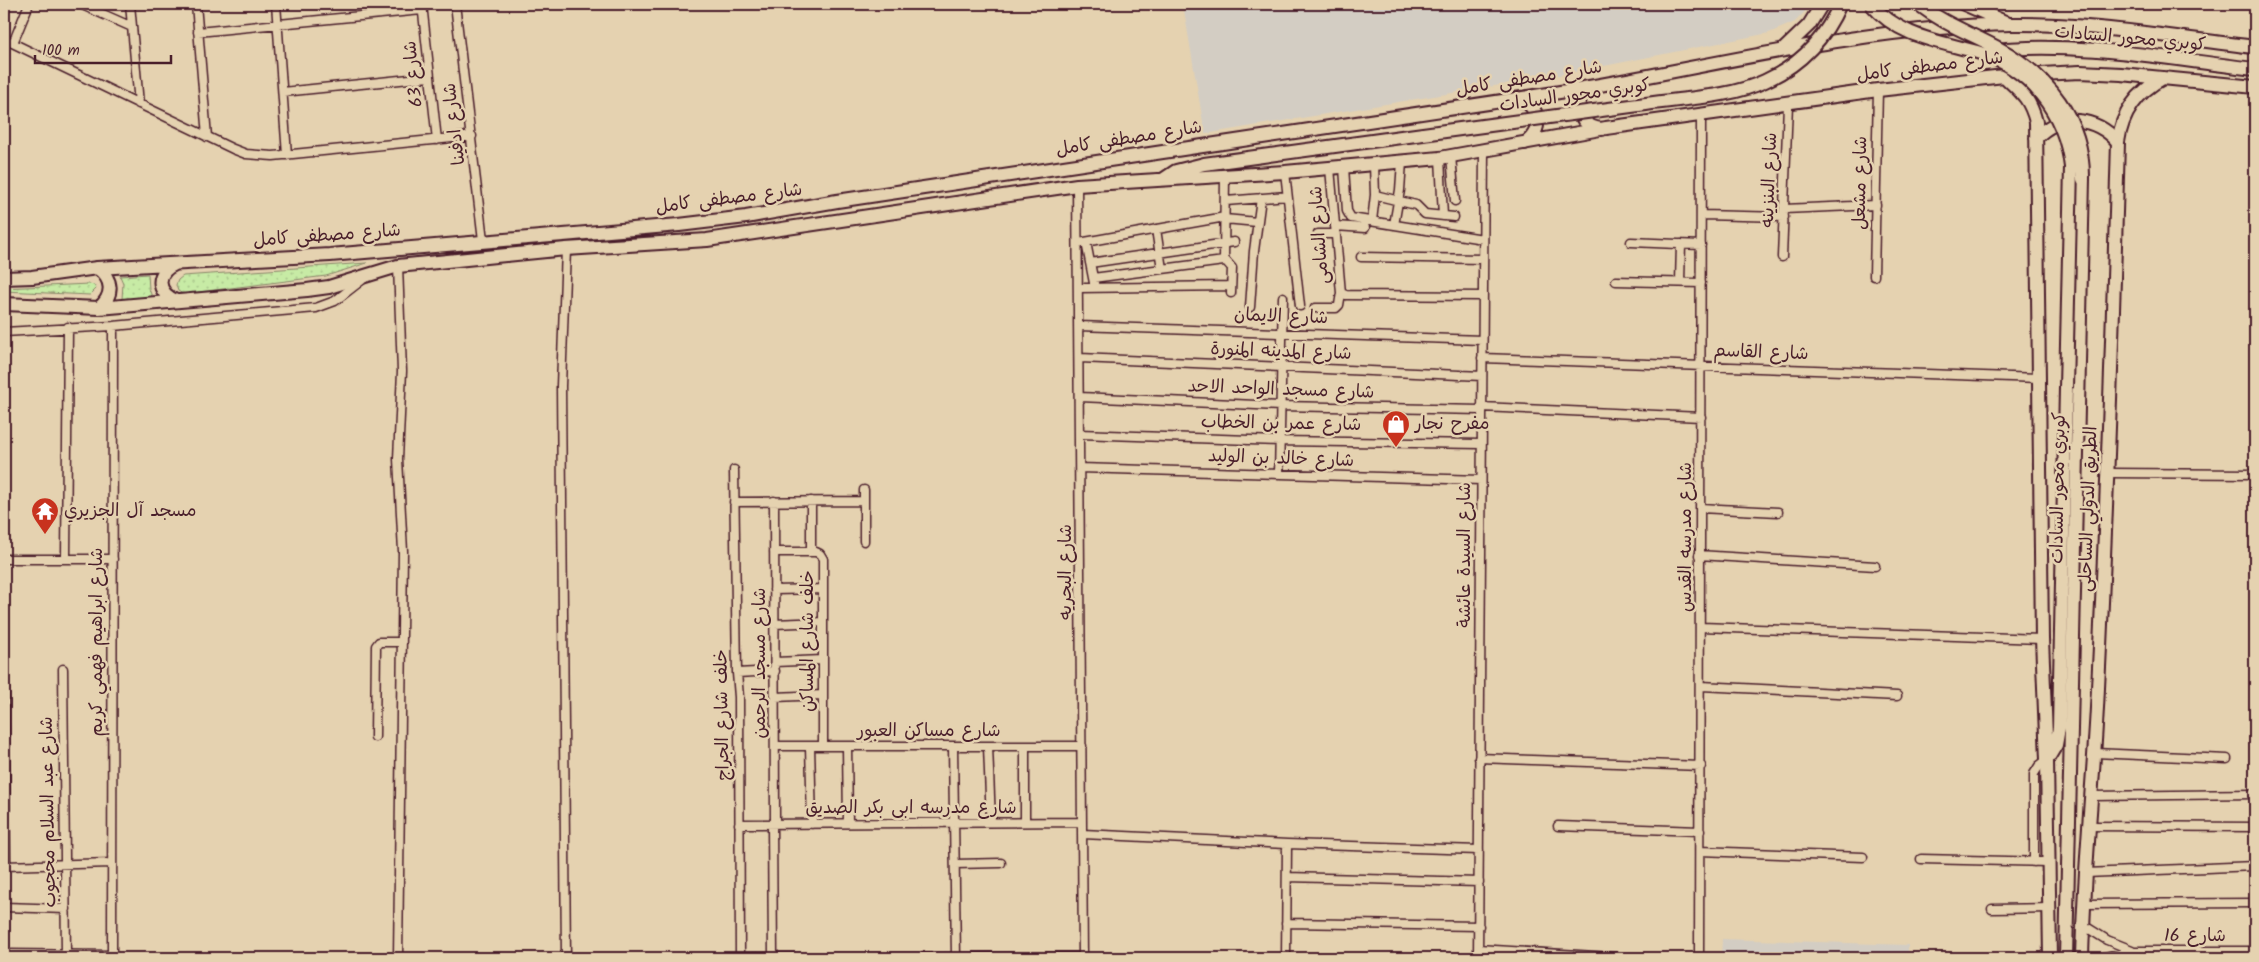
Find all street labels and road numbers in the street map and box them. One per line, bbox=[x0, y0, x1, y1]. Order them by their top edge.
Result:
street label: كوبري محور السادات bbox=[2053, 18, 2207, 60]
street label: شارع 63 bbox=[396, 39, 432, 109]
street label: شارع مصطفى كامل bbox=[1855, 44, 2005, 90]
street label: شارع مصطفى كامل bbox=[1454, 53, 1604, 105]
street label: كوبري محور السادات bbox=[1498, 71, 1653, 121]
street label: شارع ادفينا bbox=[436, 81, 474, 167]
street label: شارع مصطفى كامل bbox=[1054, 113, 1204, 165]
street label: شارع البنزينه bbox=[1754, 132, 1786, 228]
street label: شارع مشعل bbox=[1846, 136, 1876, 230]
street label: شارع مصطفى كامل bbox=[654, 176, 804, 222]
street label: شارع الشامى bbox=[1302, 185, 1338, 285]
street label: شارع مصطفى كامل bbox=[252, 216, 402, 256]
street label: شارع الايمان bbox=[1233, 301, 1329, 333]
street label: شارع المدينه المنورة bbox=[1210, 335, 1352, 369]
street label: شارع القاسم bbox=[1713, 337, 1809, 369]
street label: شارع مسجد الواحد الاحد bbox=[1187, 372, 1375, 408]
street label: شارع عمر بن الخطاب bbox=[1201, 408, 1361, 440]
street label: كوبري محور السادات bbox=[2043, 411, 2075, 564]
street label: الطريق الدولي الساحلى bbox=[2072, 426, 2106, 592]
street label: شارع خالد بن الوليد bbox=[1207, 442, 1355, 476]
street label: شارع مدرسه القدس bbox=[1672, 462, 1701, 612]
street label: شارع السيدة عائشة bbox=[1451, 482, 1480, 628]
street label: شارع البحريه bbox=[1052, 524, 1081, 620]
street label: شارع ابراهيم فهمي كريم bbox=[83, 548, 112, 736]
street label: خلف شارع المساكن bbox=[794, 570, 823, 712]
street label: شارع مسجد الرحمن bbox=[746, 588, 775, 738]
street label: خلف شارع الجراج bbox=[707, 649, 739, 781]
street label: شارع عبد السلام محجوب bbox=[33, 716, 65, 908]
street label: شارع مساكن العبور bbox=[855, 717, 1001, 746]
street label: شارع مدرسه ابى بكر الصديق bbox=[805, 794, 1017, 823]
street label: شارع 16 bbox=[2164, 922, 2226, 951]

